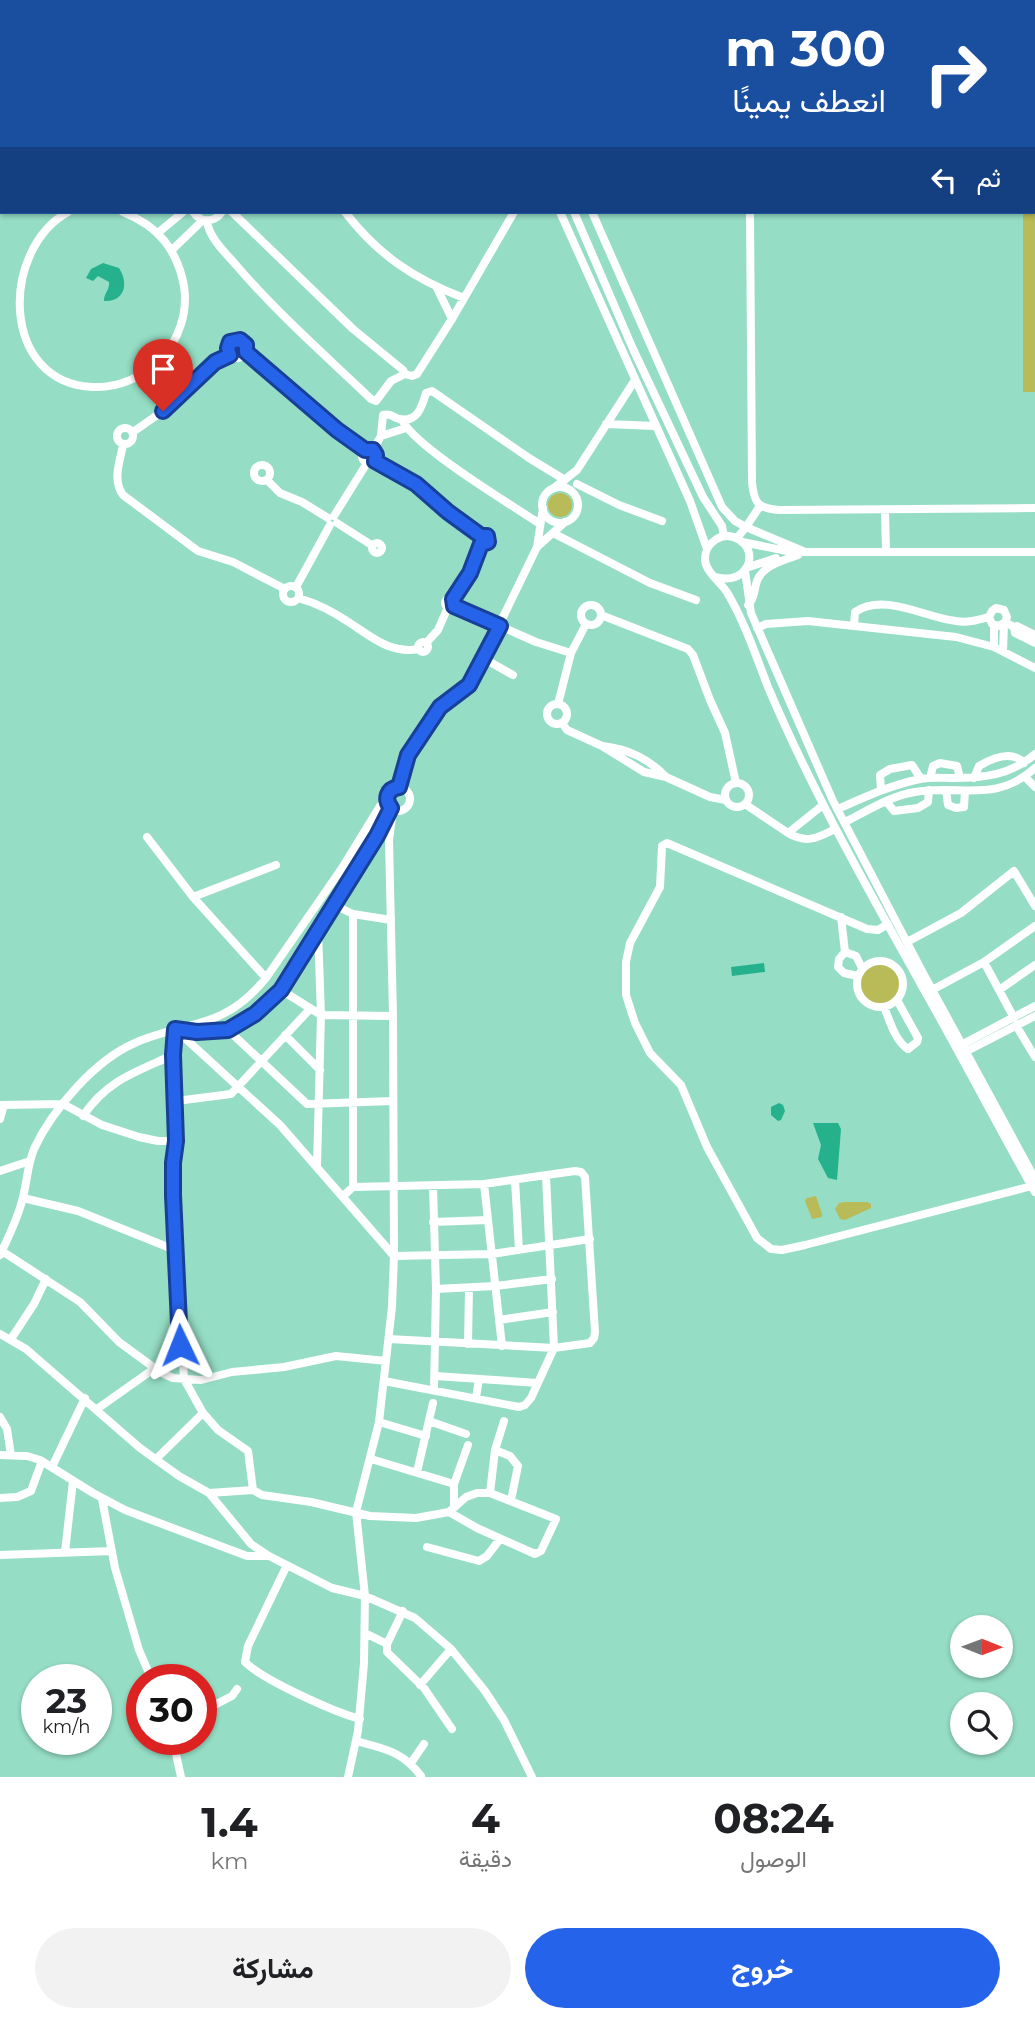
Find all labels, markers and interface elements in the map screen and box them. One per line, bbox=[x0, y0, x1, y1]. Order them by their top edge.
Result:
text: 300 m bbox=[725, 19, 886, 78]
icon: right bbox=[910, 28, 1001, 119]
text: انعطف يمينًا bbox=[732, 81, 886, 120]
icon: left bbox=[925, 161, 963, 199]
text: ثم bbox=[977, 162, 1001, 194]
pin bbox=[133, 339, 193, 411]
icon: arrive bbox=[144, 350, 182, 388]
position arrow bbox=[143, 1308, 217, 1382]
north arrow bbox=[950, 1615, 1013, 1678]
map controls bbox=[950, 1615, 1013, 1755]
speed limit sign: 30 bbox=[126, 1664, 217, 1755]
text: 23 bbox=[46, 1679, 87, 1722]
button: search bbox=[950, 1692, 1013, 1755]
text: km/h bbox=[42, 1716, 91, 1738]
text: 4 bbox=[471, 1792, 500, 1844]
text: 08:24 bbox=[713, 1792, 834, 1844]
text: 1.4 bbox=[201, 1796, 258, 1848]
text: دقيقة bbox=[459, 1845, 512, 1873]
text: الوصول bbox=[740, 1845, 807, 1873]
text: km bbox=[210, 1847, 248, 1875]
button: مشاركة bbox=[35, 1928, 511, 2008]
button: خروج bbox=[525, 1928, 1000, 2008]

